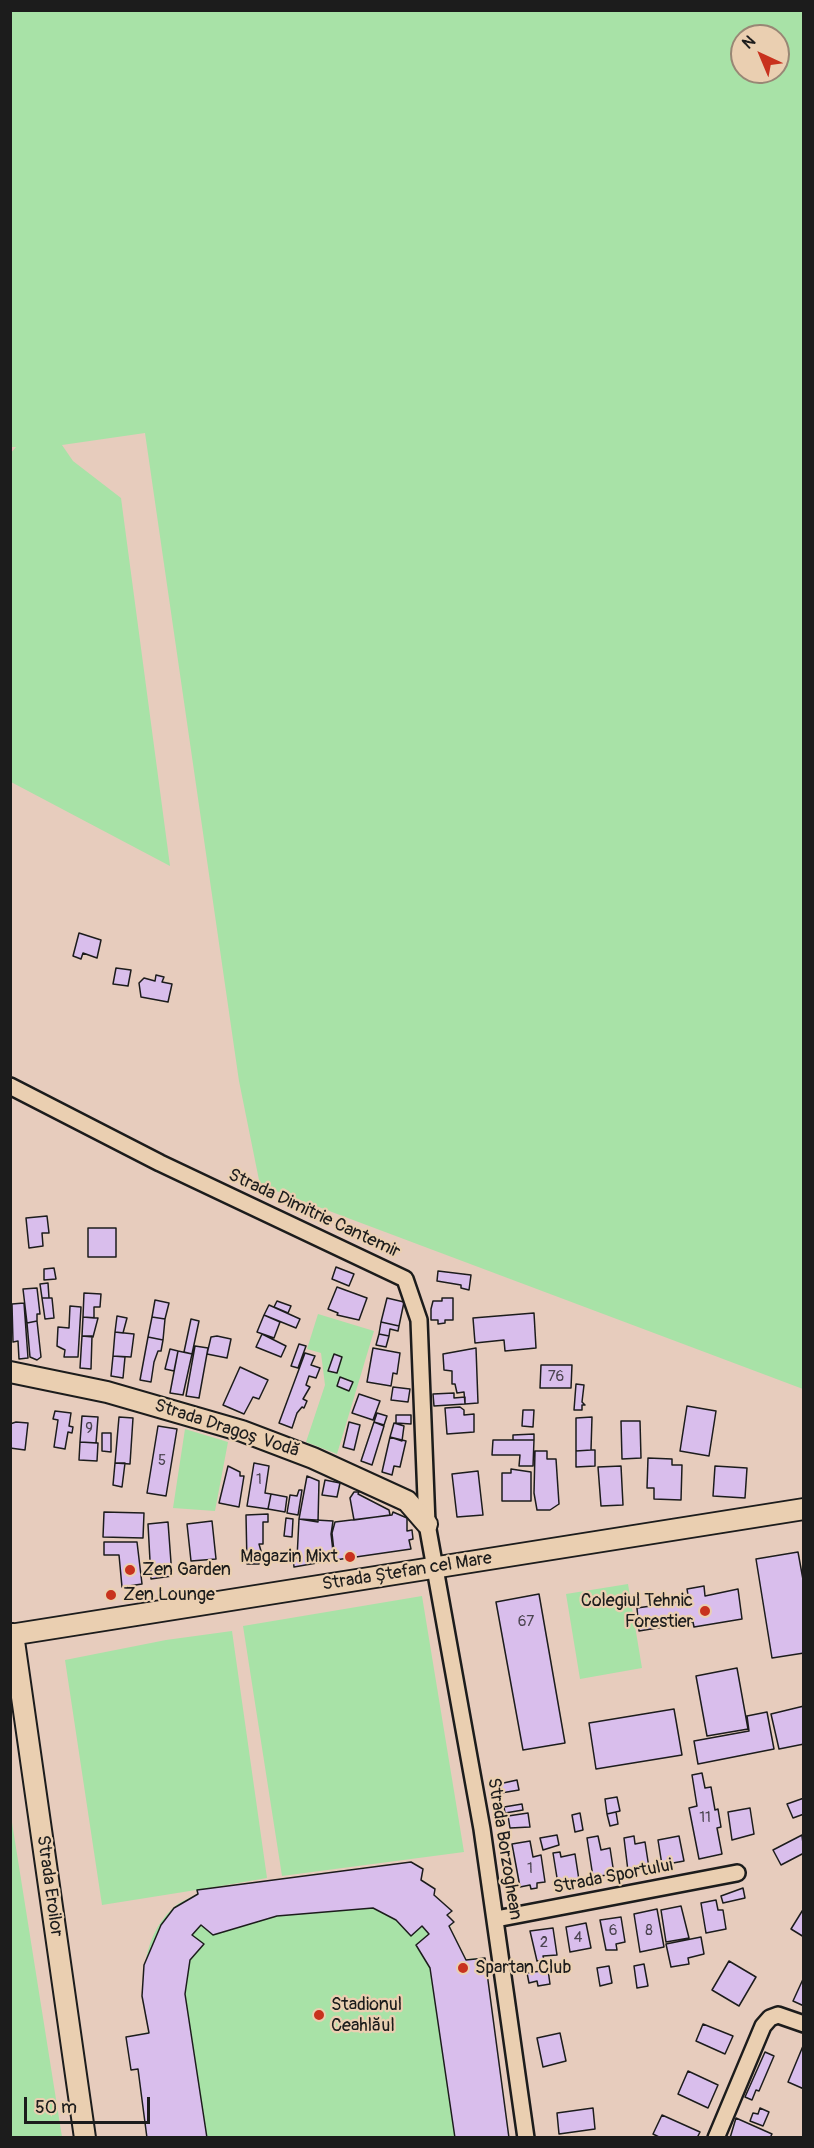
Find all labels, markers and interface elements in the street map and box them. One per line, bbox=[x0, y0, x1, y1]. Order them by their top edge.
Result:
north arrow bbox=[730, 24, 790, 84]
text: N bbox=[738, 32, 760, 53]
street label: Strada Dimitrie Cantemir bbox=[225, 1165, 403, 1263]
house number: 76 bbox=[548, 1368, 564, 1386]
street label: Strada Dragoș Vodă bbox=[152, 1395, 302, 1463]
house number: 9 bbox=[85, 1420, 93, 1438]
house number: 5 bbox=[158, 1452, 166, 1470]
house number: 1 bbox=[256, 1471, 262, 1489]
place label: Magazin Mixt bbox=[240, 1546, 338, 1568]
street label: Strada Ștefan cel Mare bbox=[321, 1548, 493, 1596]
marker: Magazin Mixt bbox=[343, 1550, 357, 1564]
place label: Zen Garden bbox=[142, 1559, 231, 1581]
marker: Zen Garden bbox=[123, 1563, 137, 1577]
place label: Zen Lounge bbox=[123, 1584, 215, 1606]
marker: Zen Lounge bbox=[104, 1588, 118, 1602]
place label: Colegiul Tehnic Forestier bbox=[581, 1590, 693, 1632]
marker: Colegiul Tehnic Forestier bbox=[698, 1604, 712, 1618]
house number: 67 bbox=[518, 1613, 534, 1631]
street label: Strada Borzoghean bbox=[482, 1776, 526, 1922]
house number: 11 bbox=[699, 1809, 711, 1827]
street label: Strada Eroilor bbox=[31, 1834, 67, 1938]
street label: Strada Sportului bbox=[551, 1855, 675, 1899]
house number: 1 bbox=[527, 1860, 533, 1878]
house number: 6 bbox=[609, 1922, 617, 1940]
house number: 8 bbox=[645, 1922, 653, 1940]
house number: 4 bbox=[574, 1929, 582, 1947]
house number: 2 bbox=[540, 1934, 548, 1952]
place label: Spartan Club bbox=[475, 1957, 571, 1979]
marker: Spartan Club bbox=[456, 1961, 470, 1975]
place label: Stadionul Ceahlăul bbox=[331, 1994, 402, 2036]
marker: Stadionul Ceahlăul bbox=[312, 2008, 326, 2022]
scale bar bbox=[27, 2085, 153, 2123]
text: 50 m bbox=[35, 2096, 77, 2119]

